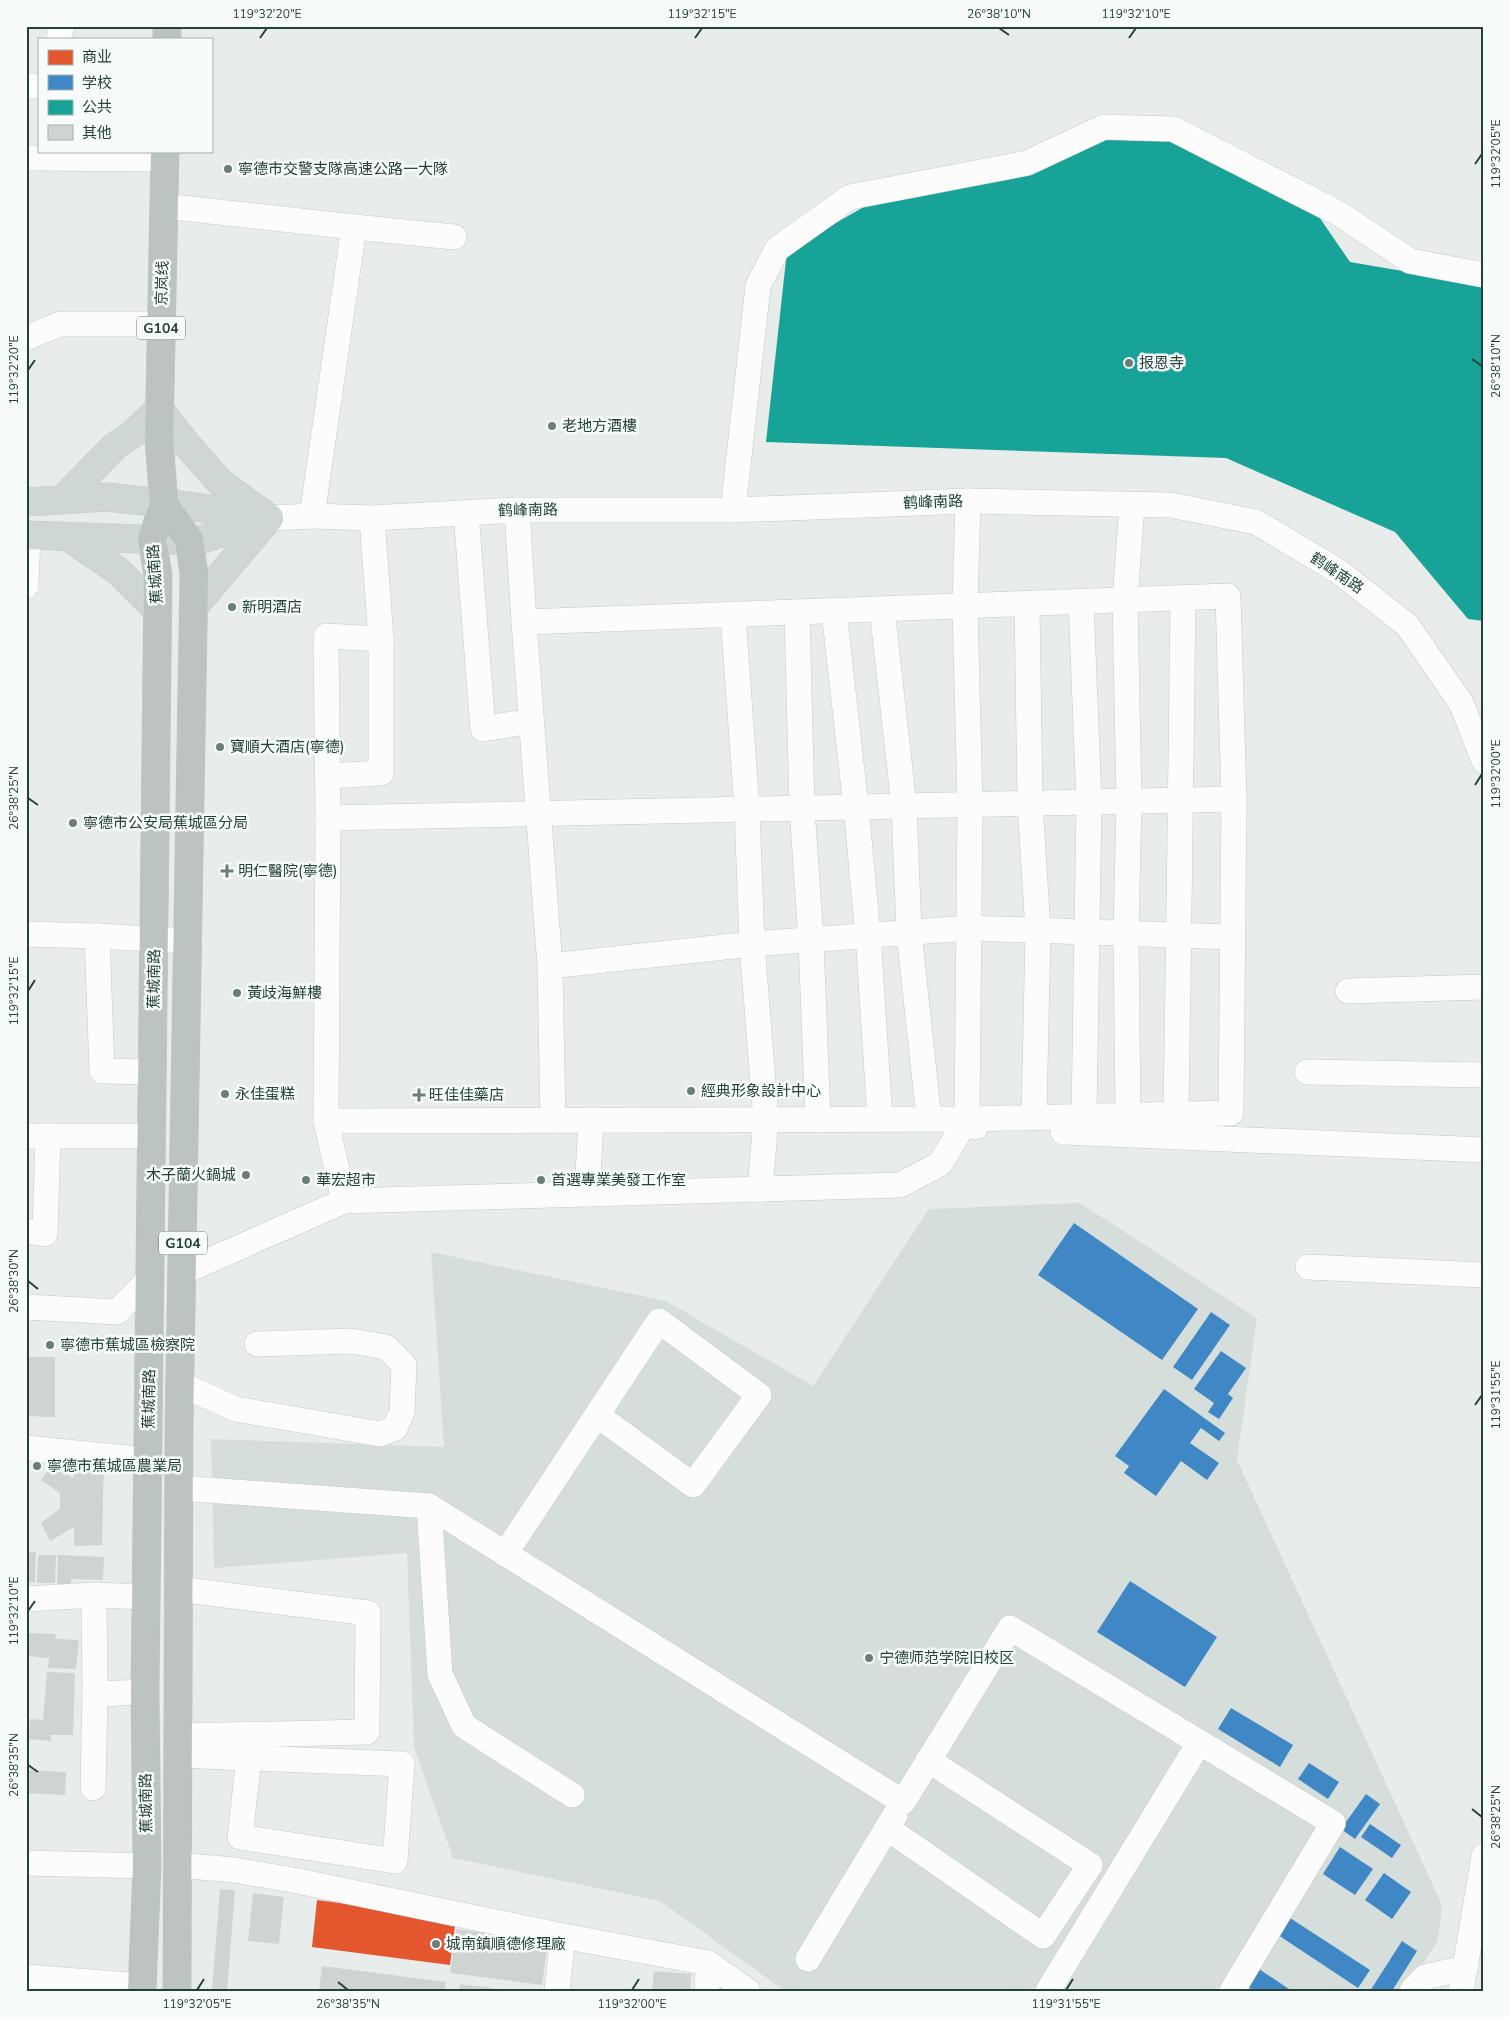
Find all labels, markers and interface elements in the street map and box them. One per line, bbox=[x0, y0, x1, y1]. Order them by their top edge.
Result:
text: 119°32'20"E bbox=[232, 6, 302, 22]
text: 119°32'15"E bbox=[667, 6, 737, 22]
text: 26°38'10"N bbox=[967, 6, 1031, 22]
text: 119°32'10"E bbox=[1101, 6, 1171, 22]
legend bbox=[38, 38, 212, 152]
text: 商业 bbox=[82, 47, 112, 67]
text: 学校 bbox=[82, 73, 112, 93]
text: 公共 bbox=[82, 97, 112, 117]
text: 119°32'05"E bbox=[1488, 119, 1504, 189]
text: 其他 bbox=[82, 123, 112, 143]
place label: 寧德市交警支隊高速公路一大隊 bbox=[238, 159, 448, 179]
marker: 寧德市交警支隊高速公路一大隊 bbox=[222, 163, 234, 175]
street label: 京岚线 bbox=[151, 260, 173, 306]
road number: G104 bbox=[137, 316, 185, 339]
text: 26°38'10"N bbox=[1488, 334, 1504, 398]
text: 119°32'20"E bbox=[6, 335, 22, 405]
place label: 报恩寺 bbox=[1139, 353, 1184, 373]
marker: 报恩寺 bbox=[1123, 357, 1135, 369]
place label: 老地方酒樓 bbox=[562, 416, 637, 436]
marker: 老地方酒樓 bbox=[546, 420, 558, 432]
street label: 鹤峰南路 bbox=[903, 491, 963, 513]
street label: 鹤峰南路 bbox=[498, 499, 558, 521]
street label: 蕉城南路 bbox=[143, 543, 167, 605]
street label: 鹤峰南路 bbox=[1307, 548, 1367, 598]
place label: 新明酒店 bbox=[242, 597, 302, 617]
marker: 新明酒店 bbox=[226, 601, 238, 613]
place label: 寶順大酒店(寧德) bbox=[230, 737, 345, 757]
text: 119°32'00"E bbox=[1488, 739, 1504, 809]
marker: 寶順大酒店(寧德) bbox=[214, 741, 226, 753]
text: 26°38'25"N bbox=[6, 766, 22, 830]
place label: 寧德市公安局蕉城區分局 bbox=[83, 813, 248, 833]
marker: 寧德市公安局蕉城區分局 bbox=[67, 817, 79, 829]
place label: 明仁醫院(寧德) bbox=[238, 861, 338, 881]
marker: 明仁醫院(寧德) bbox=[220, 864, 234, 878]
street label: 蕉城南路 bbox=[143, 949, 165, 1009]
text: 119°32'15"E bbox=[6, 956, 22, 1026]
place label: 黃歧海鮮樓 bbox=[247, 983, 322, 1003]
marker: 黃歧海鮮樓 bbox=[231, 987, 243, 999]
place label: 經典形象設計中心 bbox=[701, 1081, 821, 1101]
place label: 永佳蛋糕 bbox=[235, 1084, 295, 1104]
place label: 旺佳佳藥店 bbox=[429, 1085, 504, 1105]
marker: 經典形象設計中心 bbox=[685, 1085, 697, 1097]
marker: 永佳蛋糕 bbox=[219, 1088, 231, 1100]
marker: 旺佳佳藥店 bbox=[413, 1089, 425, 1101]
place label: 木子蘭火鍋城 bbox=[146, 1165, 236, 1185]
marker: 木子蘭火鍋城 bbox=[240, 1169, 252, 1181]
place label: 華宏超市 bbox=[316, 1170, 376, 1190]
place label: 首選專業美發工作室 bbox=[551, 1170, 686, 1190]
marker: 華宏超市 bbox=[300, 1174, 312, 1186]
marker: 首選專業美發工作室 bbox=[535, 1174, 547, 1186]
road number: G104 bbox=[159, 1232, 207, 1254]
text: 26°38'30"N bbox=[6, 1249, 22, 1313]
place label: 寧德市蕉城區檢察院 bbox=[60, 1335, 195, 1355]
marker: 寧德市蕉城區檢察院 bbox=[44, 1339, 56, 1351]
text: 119°31'55"E bbox=[1488, 1360, 1504, 1430]
street label: 蕉城南路 bbox=[138, 1369, 160, 1429]
place label: 寧德市蕉城區農業局 bbox=[47, 1456, 182, 1476]
marker: 寧德市蕉城區農業局 bbox=[31, 1460, 43, 1472]
text: 119°32'10"E bbox=[6, 1576, 22, 1646]
place label: 宁德师范学院旧校区 bbox=[879, 1648, 1014, 1668]
marker: 宁德师范学院旧校区 bbox=[863, 1652, 875, 1664]
text: 26°38'35"N bbox=[6, 1733, 22, 1797]
street label: 蕉城南路 bbox=[135, 1773, 157, 1833]
text: 26°38'25"N bbox=[1488, 1785, 1504, 1849]
place label: 城南鎮順德修理廠 bbox=[446, 1934, 566, 1954]
marker: 城南鎮順德修理廠 bbox=[430, 1938, 442, 1950]
text: 119°32'05"E bbox=[162, 1996, 232, 2012]
text: 26°38'35"N bbox=[316, 1996, 380, 2012]
text: 119°32'00"E bbox=[597, 1996, 667, 2012]
text: 119°31'55"E bbox=[1031, 1996, 1101, 2012]

